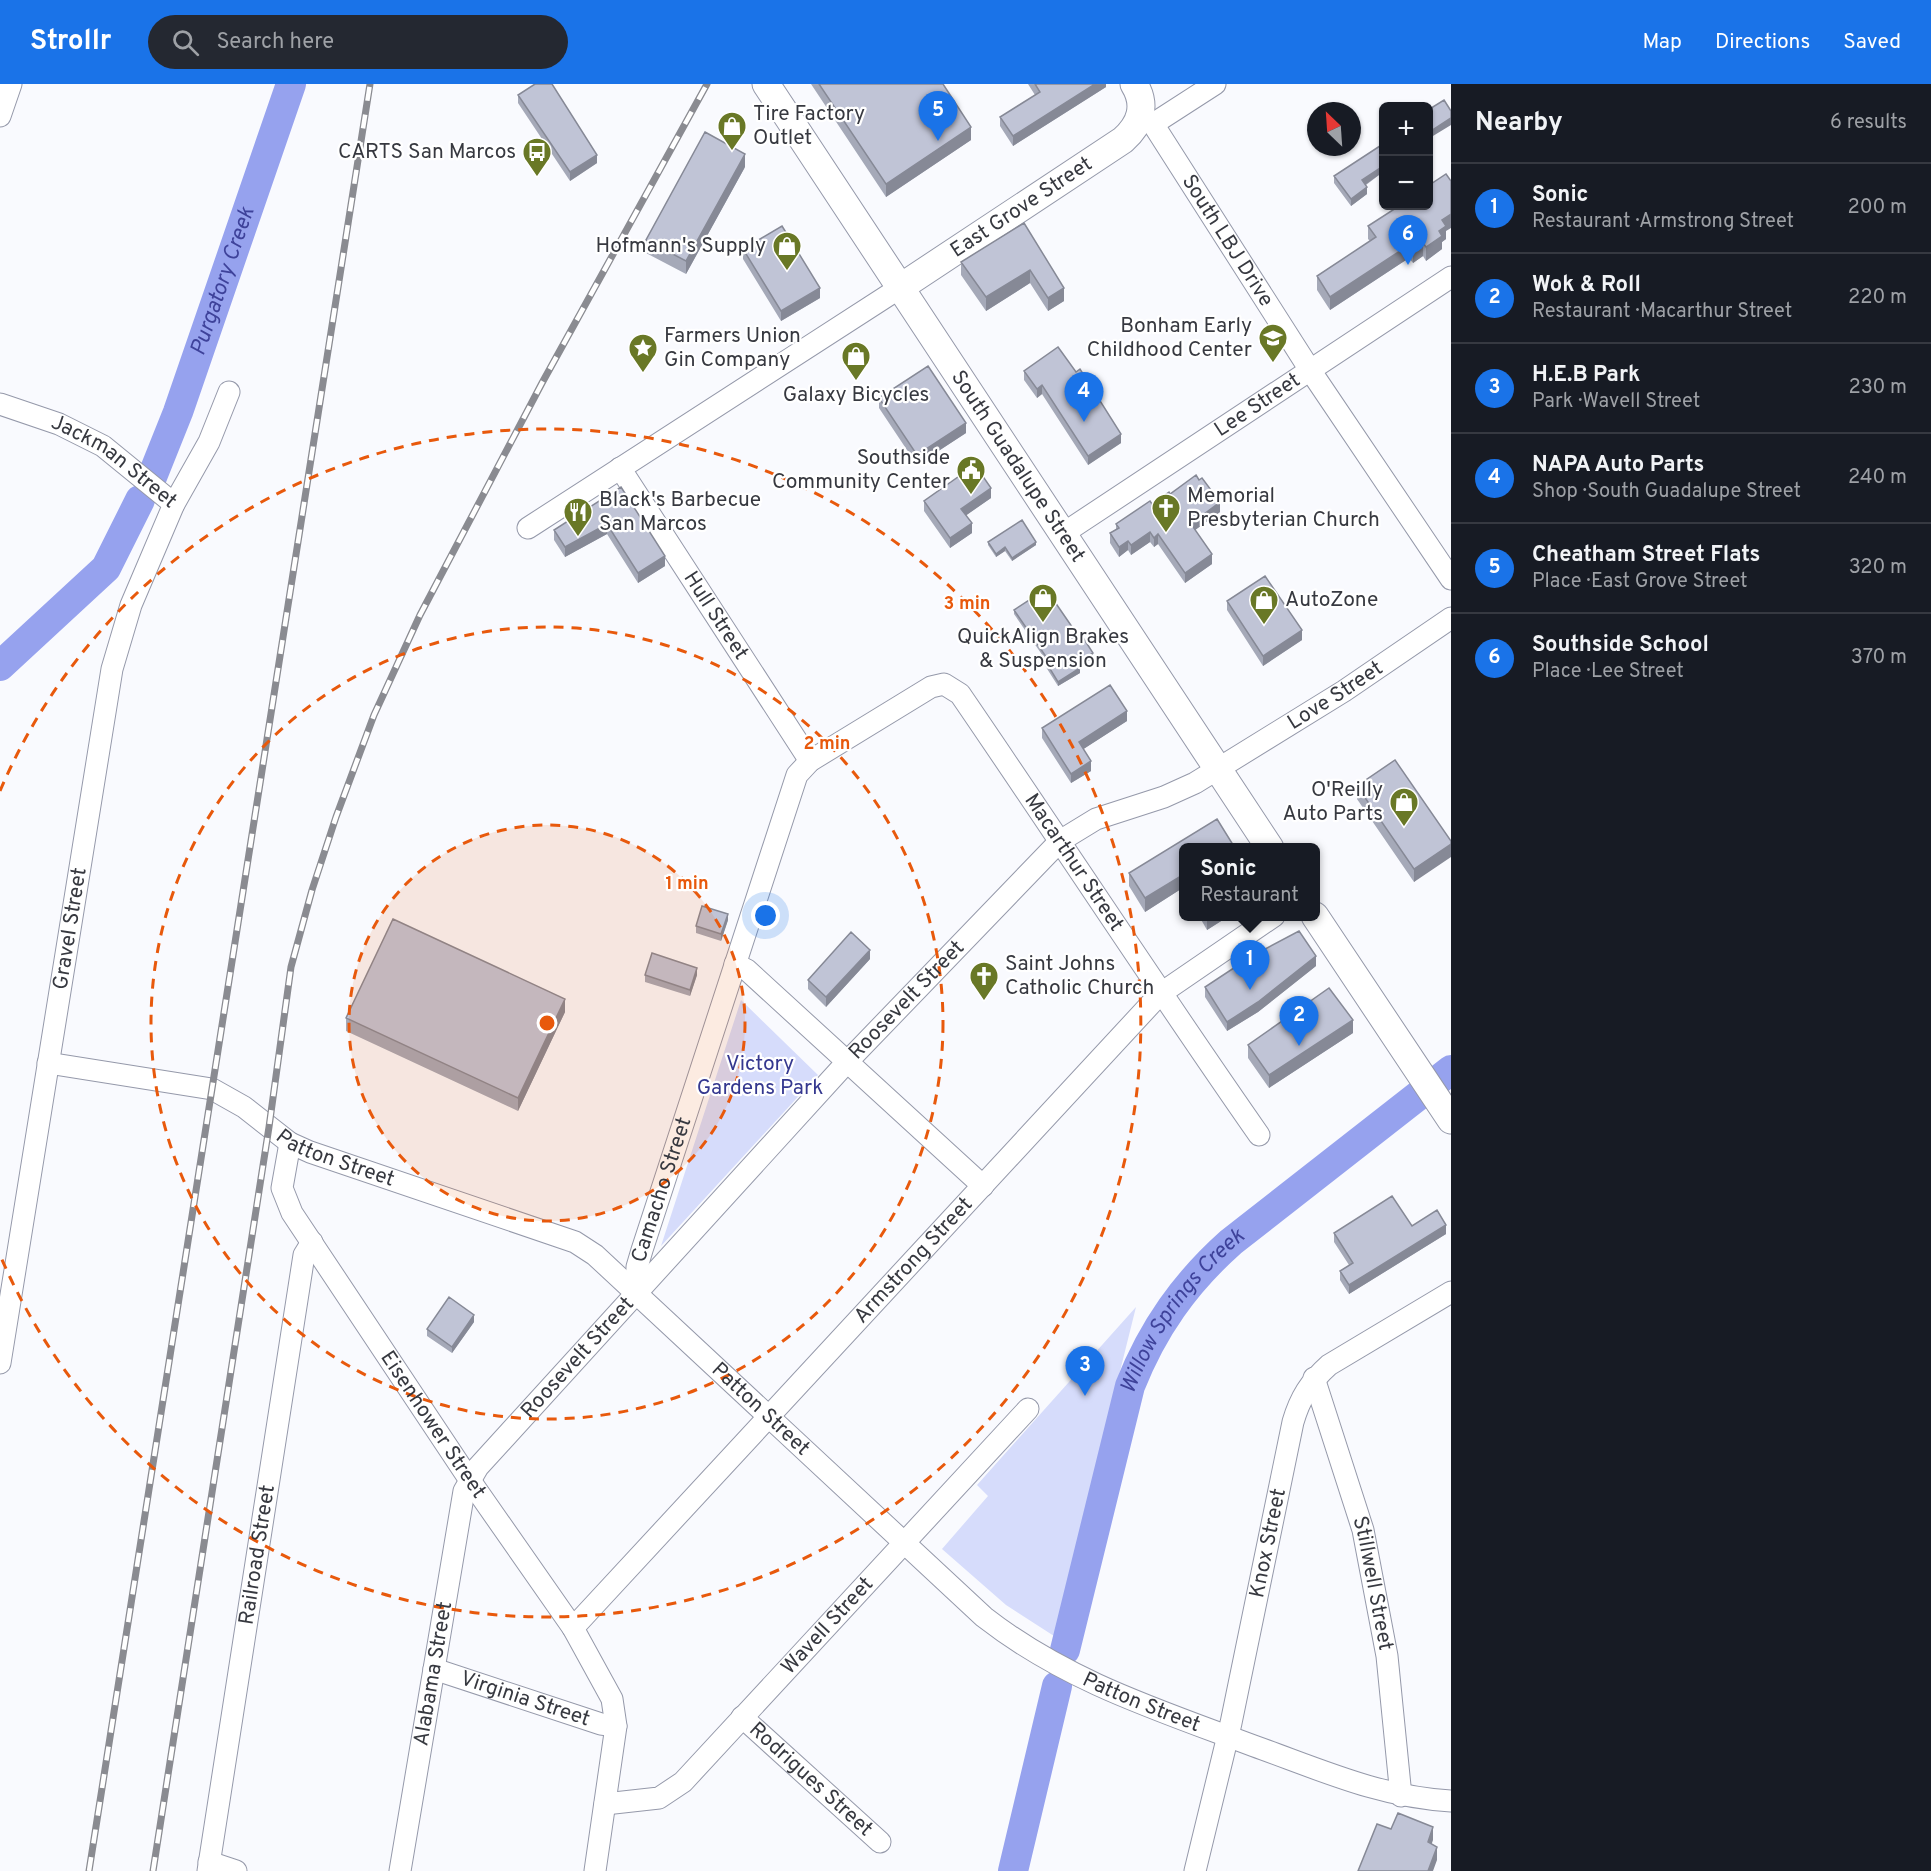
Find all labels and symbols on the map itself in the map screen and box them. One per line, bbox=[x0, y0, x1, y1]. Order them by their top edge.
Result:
pin: 5 bbox=[918, 92, 958, 141]
place label: Tire Factory Outlet bbox=[753, 101, 865, 152]
north arrow bbox=[1307, 102, 1361, 156]
shop icon: Tire Factory Outlet bbox=[716, 110, 748, 152]
bus stop icon: CARTS San Marcos bbox=[521, 136, 553, 178]
place label: CARTS San Marcos bbox=[338, 139, 516, 166]
street label: East Grove Street bbox=[945, 151, 1097, 264]
street label: South LBJ Drive bbox=[1175, 170, 1280, 312]
water label: Purgatory Creek bbox=[185, 203, 261, 359]
pin: 6 bbox=[1388, 216, 1428, 265]
shop icon: Hofmann's Supply bbox=[771, 230, 803, 272]
place label: Hofmann's Supply bbox=[596, 233, 766, 260]
place label: Bonham Early Childhood Center bbox=[1087, 313, 1252, 364]
school or university icon: Bonham Early Childhood Center bbox=[1257, 322, 1289, 364]
place label: Farmers Union Gin Company bbox=[664, 323, 801, 374]
place icon: Farmers Union Gin Company bbox=[627, 332, 659, 374]
shop icon: Galaxy Bicycles bbox=[840, 340, 872, 382]
street label: South Guadalupe Street bbox=[945, 365, 1091, 568]
street label: Lee Street bbox=[1209, 367, 1306, 443]
pin: 4 bbox=[1064, 372, 1104, 422]
place label: Galaxy Bicycles bbox=[783, 382, 929, 409]
street label: Jackman Street bbox=[48, 409, 183, 515]
place label: Southside Community Center bbox=[772, 445, 950, 496]
public building icon: Southside Community Center bbox=[955, 454, 987, 496]
place label: Memorial Presbyterian Church bbox=[1187, 483, 1380, 534]
place label: Black's Barbecue San Marcos bbox=[599, 487, 761, 538]
church icon: Memorial Presbyterian Church bbox=[1150, 492, 1182, 534]
restaurant icon: Black's Barbecue San Marcos bbox=[562, 496, 594, 538]
street label: Hull Street bbox=[677, 566, 754, 665]
shop icon: QuickAlign Brakes & Suspension bbox=[1027, 582, 1059, 624]
shop icon: AutoZone bbox=[1248, 584, 1280, 626]
place label: AutoZone bbox=[1285, 587, 1378, 614]
text: 3 min bbox=[944, 593, 990, 616]
place label: QuickAlign Brakes & Suspension bbox=[957, 624, 1129, 675]
street label: Love Street bbox=[1283, 655, 1388, 736]
text: 2 min bbox=[803, 733, 851, 756]
place label: O'Reilly Auto Parts bbox=[1282, 777, 1383, 828]
shop icon: O'Reilly Auto Parts bbox=[1388, 786, 1420, 828]
street label: Macarthur Street bbox=[1018, 788, 1130, 937]
street label: Gravel Street bbox=[47, 866, 93, 992]
text: 1 min bbox=[665, 873, 709, 896]
your location bbox=[751, 901, 780, 930]
street label: Roosevelt Street bbox=[843, 935, 970, 1066]
pin: 1 bbox=[1230, 940, 1270, 990]
place label: Saint Johns Catholic Church bbox=[1005, 951, 1154, 1002]
church icon: Saint Johns Catholic Church bbox=[968, 960, 1000, 1002]
pin: 2 bbox=[1280, 996, 1318, 1046]
centre of rings bbox=[537, 1013, 557, 1033]
park label: Victory Gardens Park bbox=[697, 1051, 823, 1102]
street label: Camacho Street bbox=[626, 1114, 698, 1266]
street label: Patton Street bbox=[270, 1123, 398, 1193]
street label: Armstrong Street bbox=[848, 1191, 979, 1329]
water label: Willow Springs Creek bbox=[1115, 1222, 1251, 1398]
street label: Roosevelt Street bbox=[515, 1291, 640, 1424]
street label: Eisenhower Street bbox=[374, 1346, 492, 1504]
pin: 3 bbox=[1066, 1346, 1104, 1396]
street label: Patton Street bbox=[706, 1357, 816, 1462]
street label: Railroad Street bbox=[233, 1483, 281, 1627]
street label: Knox Street bbox=[1244, 1486, 1292, 1600]
street label: Stillwell Street bbox=[1346, 1513, 1399, 1653]
street label: Wavell Street bbox=[776, 1571, 880, 1680]
street label: Alabama Street bbox=[408, 1600, 459, 1748]
street label: Virginia Street bbox=[457, 1665, 593, 1733]
street label: Patton Street bbox=[1078, 1666, 1204, 1738]
street label: Rodrigues Street bbox=[743, 1716, 879, 1842]

